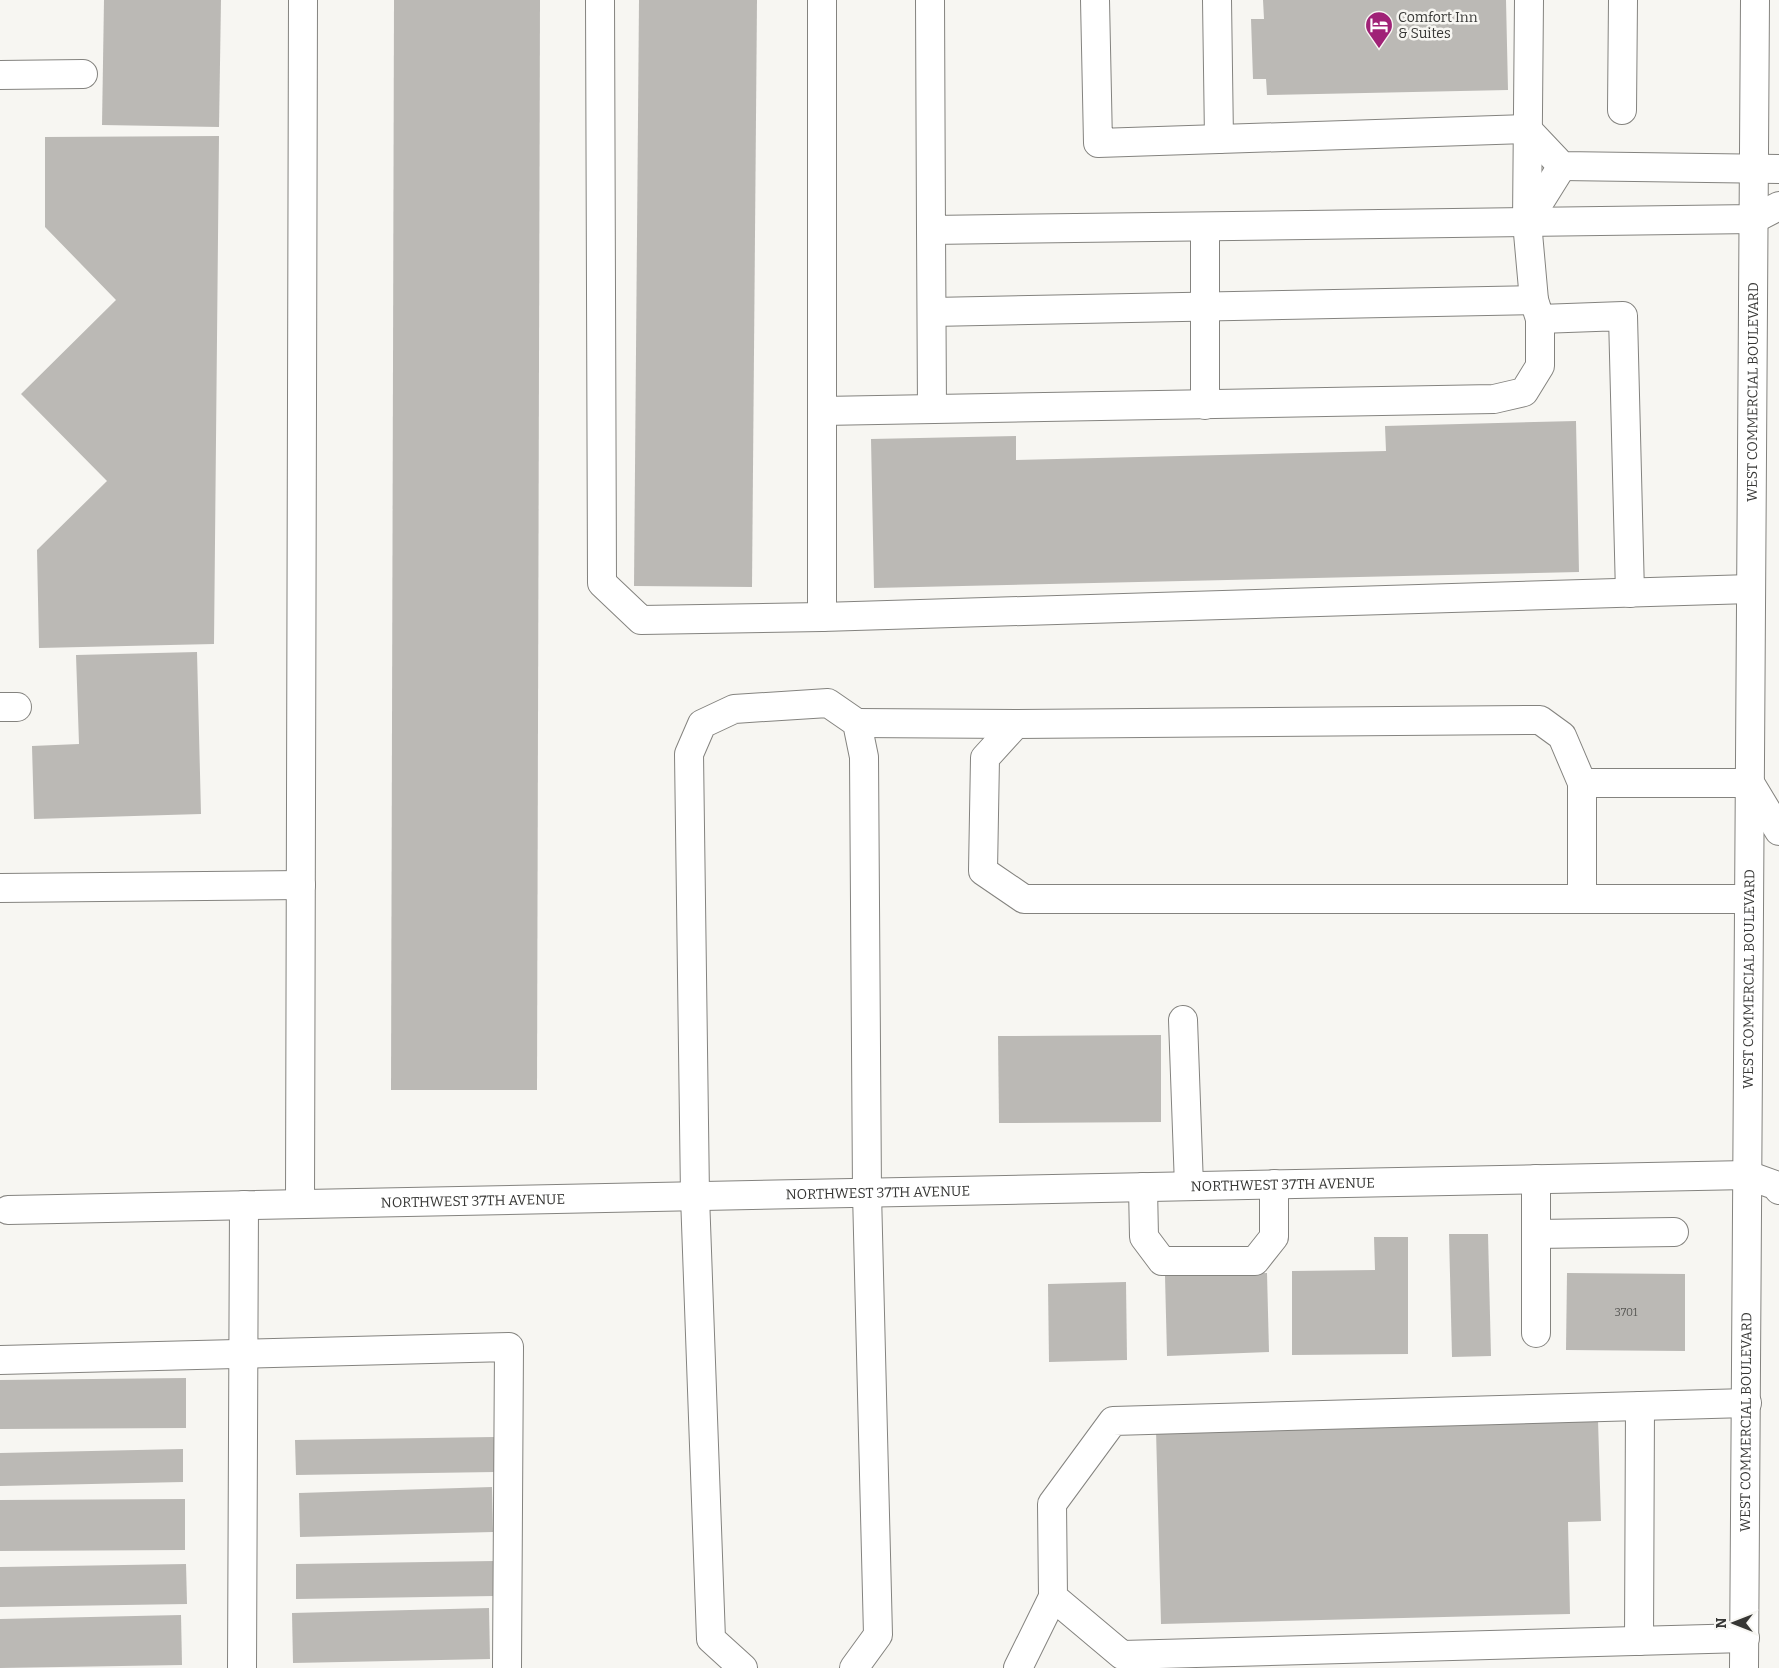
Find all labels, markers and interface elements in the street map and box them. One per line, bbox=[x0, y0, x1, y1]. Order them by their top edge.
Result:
place label: Comfort Inn & Suites bbox=[1398, 9, 1478, 42]
hotel icon: Comfort Inn & Suites bbox=[1364, 10, 1394, 49]
street label: WEST COMMERCIAL BOULEVARD bbox=[1743, 282, 1762, 502]
street label: WEST COMMERCIAL BOULEVARD bbox=[1739, 869, 1758, 1089]
street label: NORTHWEST 37TH AVENUE bbox=[1190, 1174, 1375, 1195]
street label: NORTHWEST 37TH AVENUE bbox=[785, 1182, 970, 1203]
street label: NORTHWEST 37TH AVENUE bbox=[381, 1190, 565, 1211]
house number: 3701 bbox=[1614, 1306, 1638, 1319]
street label: WEST COMMERCIAL BOULEVARD bbox=[1736, 1312, 1755, 1532]
north arrow bbox=[1709, 1598, 1759, 1648]
text: N bbox=[1713, 1617, 1730, 1628]

